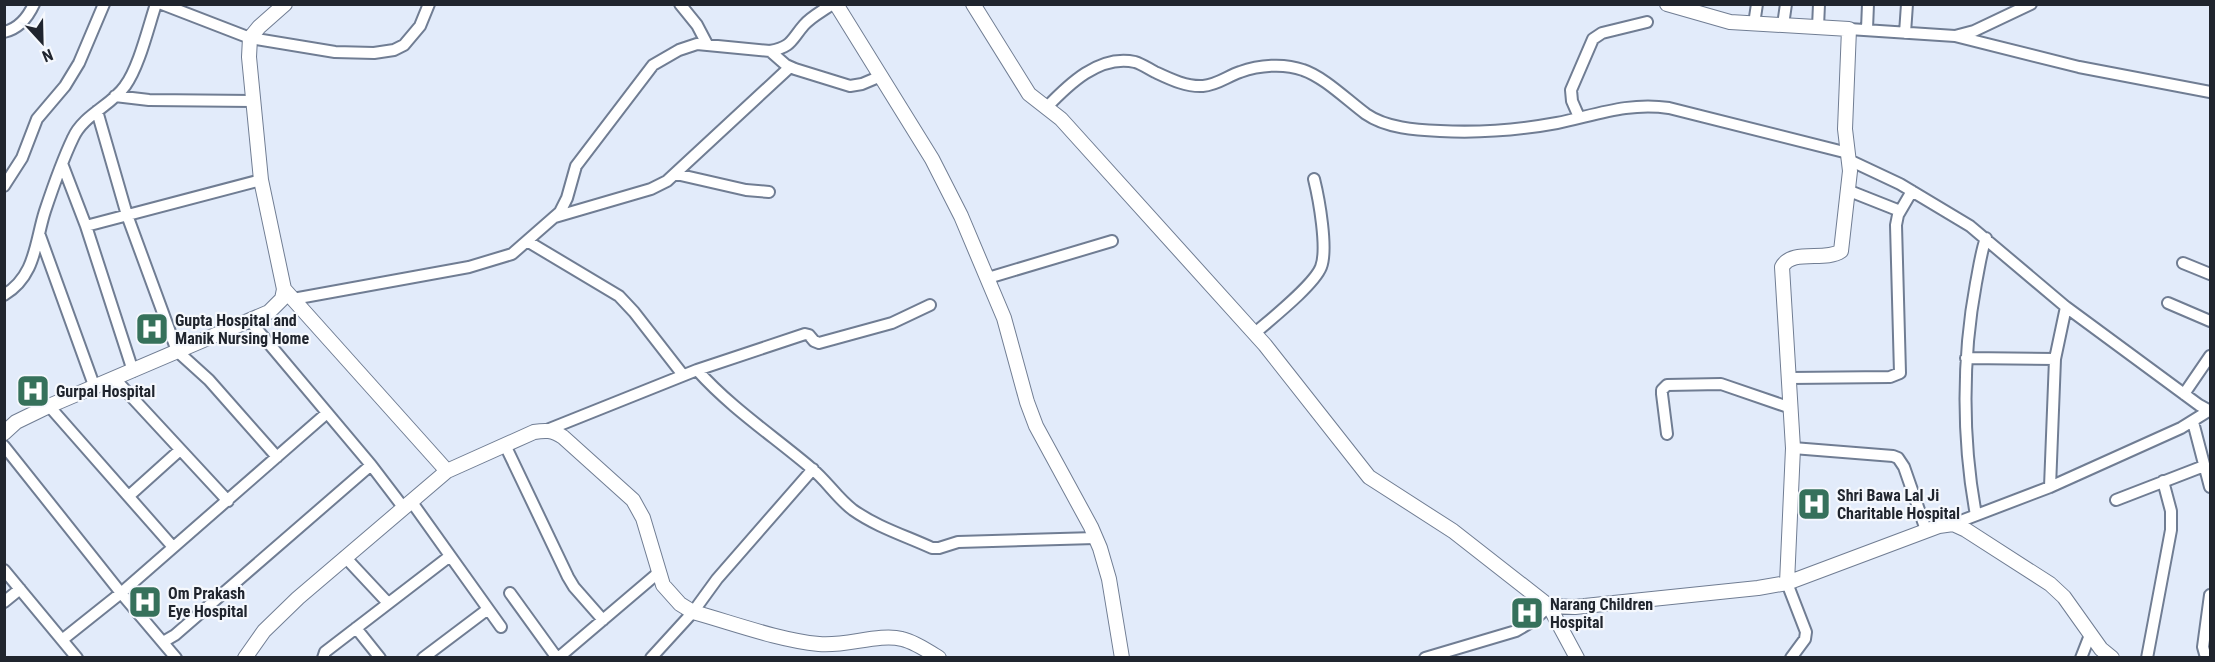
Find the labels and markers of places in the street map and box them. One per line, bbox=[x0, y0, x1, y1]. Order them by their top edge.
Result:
hospital icon: Gupta Hospital and Manik Nursing Home bbox=[134, 311, 170, 347]
place label: Gupta Hospital and Manik Nursing Home bbox=[175, 311, 309, 348]
hospital icon: Gurpal Hospital bbox=[15, 373, 51, 409]
place label: Gurpal Hospital bbox=[56, 382, 155, 401]
hospital icon: Shri Bawa Lal Ji Charitable Hospital bbox=[1796, 486, 1832, 522]
place label: Shri Bawa Lal Ji Charitable Hospital bbox=[1837, 486, 1960, 523]
hospital icon: Om Prakash Eye Hospital bbox=[127, 584, 163, 620]
place label: Om Prakash Eye Hospital bbox=[168, 584, 248, 621]
hospital icon: Narang Children Hospital bbox=[1509, 595, 1545, 631]
place label: Narang Children Hospital bbox=[1550, 595, 1653, 632]

